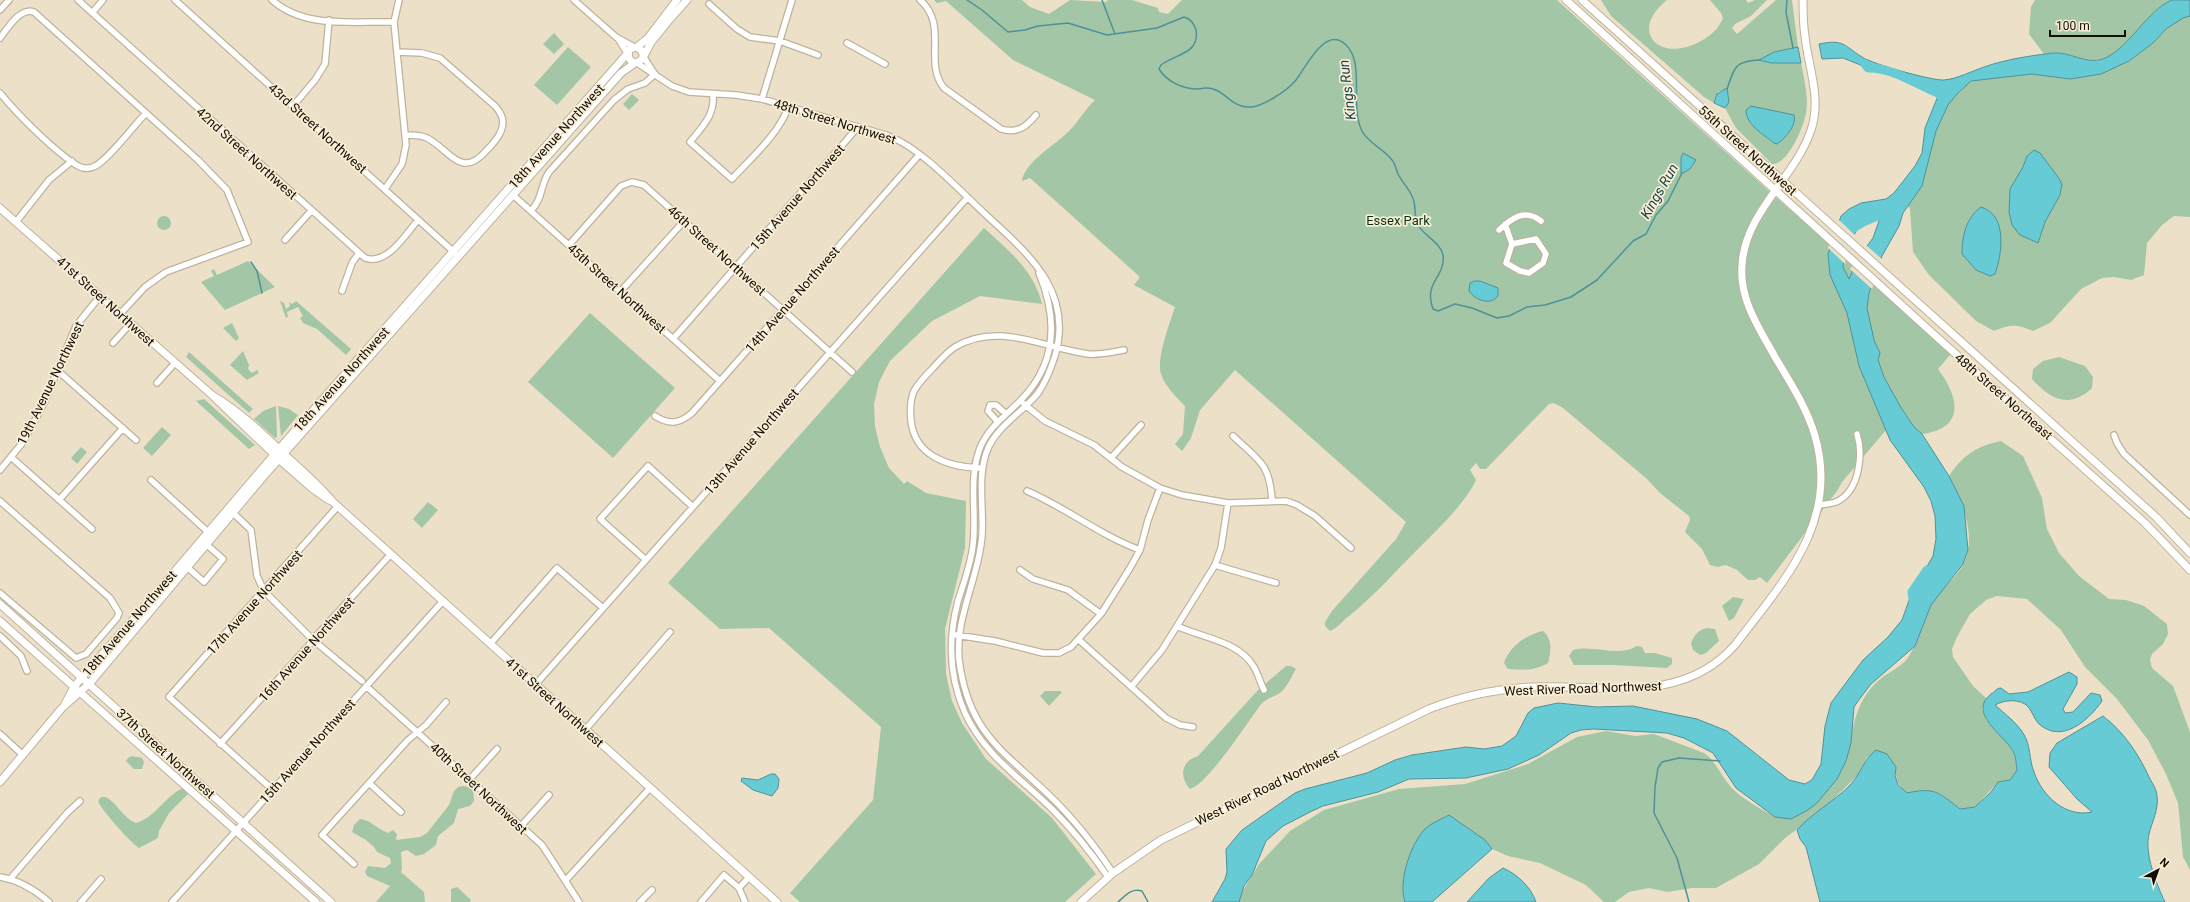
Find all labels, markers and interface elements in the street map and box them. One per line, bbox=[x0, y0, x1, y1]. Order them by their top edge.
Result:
scale bar bbox=[2050, 12, 2125, 38]
text: 100 m bbox=[2056, 19, 2090, 33]
water label: Kings Run bbox=[1335, 59, 1359, 121]
street label: 43rd Street Northwest bbox=[265, 80, 370, 177]
street label: 18th Avenue Northwest bbox=[505, 81, 607, 192]
street label: 48th Street Northwest bbox=[772, 96, 898, 147]
street label: 55th Street Northwest bbox=[1695, 102, 1800, 199]
street label: 42nd Street Northwest bbox=[193, 104, 300, 203]
street label: 15th Avenue Northwest bbox=[747, 141, 847, 253]
water label: Kings Run bbox=[1637, 161, 1681, 221]
street label: 46th Street Northwest bbox=[664, 202, 769, 299]
park label: Essex Park bbox=[1366, 213, 1430, 228]
street label: 45th Street Northwest bbox=[564, 240, 669, 337]
street label: 14th Avenue Northwest bbox=[742, 243, 842, 355]
street label: 41st Street Northwest bbox=[54, 253, 158, 349]
street label: 19th Avenue Northwest bbox=[14, 319, 87, 447]
street label: 18th Avenue Northwest bbox=[290, 324, 392, 435]
street label: 48th Street Northeast bbox=[1952, 350, 2056, 443]
street label: 13th Avenue Northwest bbox=[701, 385, 801, 497]
street label: 17th Avenue Northwest bbox=[203, 547, 305, 658]
street label: 18th Avenue Northwest bbox=[79, 567, 179, 679]
street label: 16th Avenue Northwest bbox=[255, 594, 357, 705]
street label: 41st Street Northwest bbox=[503, 654, 607, 750]
street label: West River Road Northwest bbox=[1504, 678, 1662, 699]
street label: 15th Avenue Northwest bbox=[256, 696, 358, 807]
street label: 37th Street Northwest bbox=[113, 705, 218, 802]
street label: 40th Street Northwest bbox=[427, 739, 530, 837]
street label: West River Road Northwest bbox=[1193, 746, 1341, 829]
north arrow bbox=[2138, 850, 2178, 890]
text: N bbox=[2157, 855, 2172, 870]

